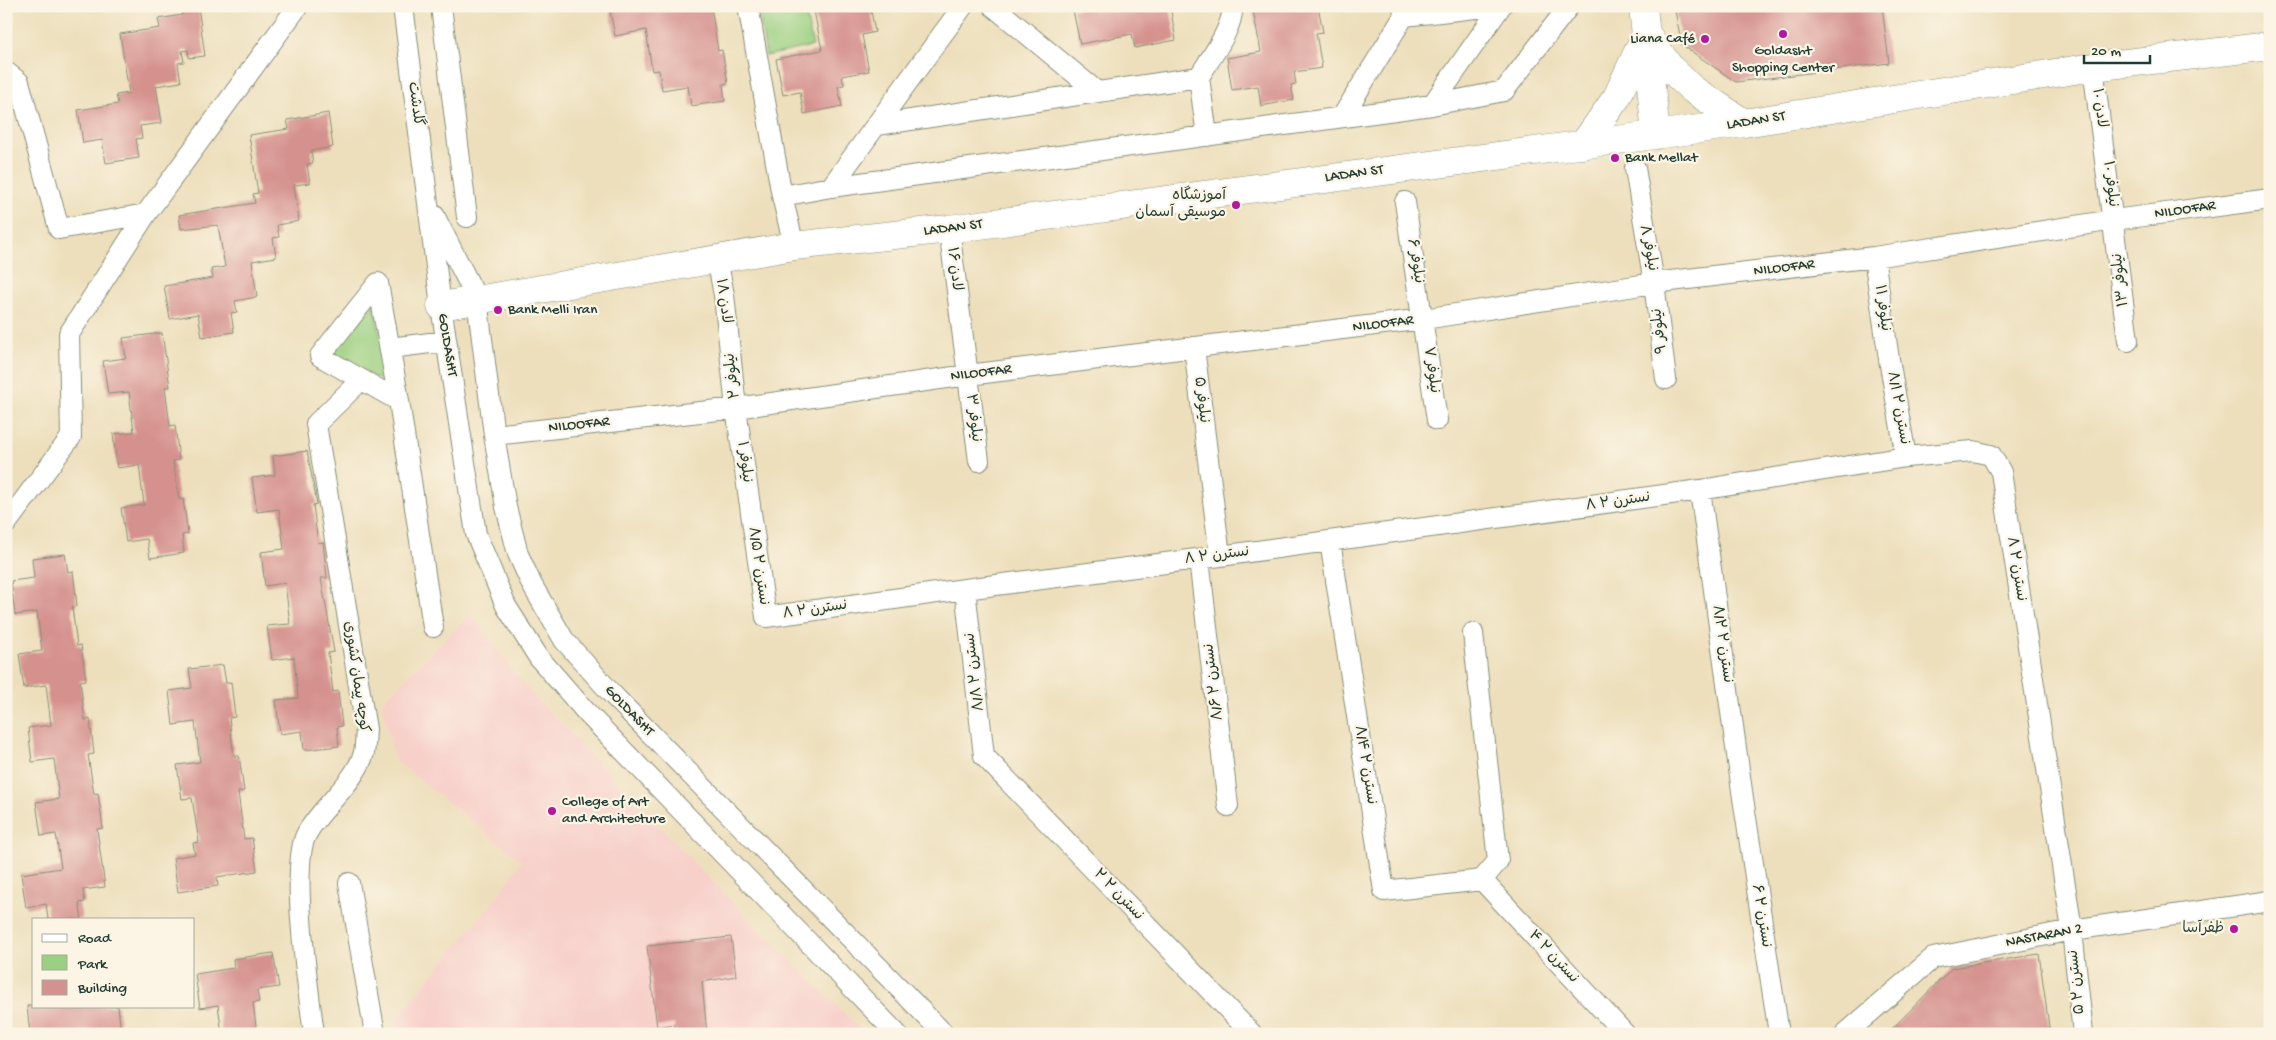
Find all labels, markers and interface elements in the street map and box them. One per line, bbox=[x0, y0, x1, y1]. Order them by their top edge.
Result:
marker: Goldasht Shopping Center bbox=[1777, 28, 1789, 40]
place label: Liana Café bbox=[1630, 30, 1695, 48]
scale bar bbox=[2084, 32, 2150, 64]
marker: Liana Café bbox=[1699, 33, 1711, 45]
place label: Goldasht Shopping Center bbox=[1732, 42, 1836, 77]
text: 20 m bbox=[2091, 43, 2121, 61]
street label: گلدشت bbox=[403, 81, 429, 127]
street label: ۱۰ لادن bbox=[2087, 87, 2111, 129]
street label: LADAN ST bbox=[1725, 107, 1788, 135]
place label: Bank Mellat bbox=[1624, 149, 1699, 167]
marker: Bank Mellat bbox=[1609, 152, 1621, 164]
street label: ۱۰ نیلوفر bbox=[2098, 160, 2122, 208]
street label: LADAN ST bbox=[1324, 161, 1386, 187]
place label: آموزشگاه موسیقی آسمان bbox=[1135, 185, 1227, 222]
street label: NILOOFAR bbox=[2153, 197, 2218, 223]
marker: آموزشگاه موسیقی آسمان bbox=[1230, 199, 1242, 211]
street label: LADAN ST bbox=[923, 215, 985, 241]
street label: ۸ نیلوفر bbox=[1635, 223, 1661, 273]
street label: ۶ نیلوفر bbox=[1403, 237, 1427, 285]
street label: ۱۶ لادن bbox=[942, 246, 966, 292]
street label: ۱۳ نیلوفر bbox=[2109, 252, 2133, 308]
street label: NILOOFAR bbox=[1752, 255, 1817, 281]
street label: ۱۸ لادن bbox=[711, 277, 735, 325]
street label: ۱۱ نیلوفر bbox=[1870, 283, 1894, 333]
place label: Bank Melli Iran bbox=[507, 301, 597, 319]
marker: Bank Melli Iran bbox=[492, 304, 504, 316]
street label: ۹ نیلوفر bbox=[1648, 307, 1672, 355]
street label: NILOOFAR bbox=[1351, 311, 1416, 337]
street label: GOLDASHT bbox=[433, 312, 461, 379]
street label: ۷ نیلوفر bbox=[1419, 346, 1443, 394]
street label: ۲ نیلوفر bbox=[721, 352, 745, 400]
street label: NILOOFAR bbox=[949, 360, 1014, 386]
street label: ۸/۱ نسترن ۲ bbox=[1883, 370, 1913, 446]
street label: ۵ نیلوفر bbox=[1189, 376, 1213, 424]
street label: ۳ نیلوفر bbox=[961, 393, 985, 443]
street label: NILOOFAR bbox=[548, 413, 612, 437]
street label: ۱ نیلوفر bbox=[732, 440, 756, 484]
street label: ۸ نسترن ۲ bbox=[1585, 489, 1651, 515]
street label: ۸/۵ نسترن ۲ bbox=[744, 526, 772, 606]
street label: ۸ نسترن ۲ bbox=[2002, 535, 2030, 603]
street label: ۸ نسترن ۲ bbox=[1184, 543, 1250, 569]
street label: ۸ نسترن ۲ bbox=[782, 597, 848, 623]
street label: ۸/۲ نسترن ۲ bbox=[1708, 604, 1736, 684]
street label: کوچه پیمان کشوری bbox=[339, 620, 373, 734]
street label: ۸/۸ نسترن ۲ bbox=[961, 632, 989, 712]
street label: ۸/۶ نسترن ۲ bbox=[1200, 642, 1228, 722]
street label: GOLDASHT bbox=[600, 682, 659, 741]
street label: ۸/۴ نسترن ۲ bbox=[1350, 724, 1380, 806]
place label: College of Art and Architecture bbox=[562, 793, 666, 828]
marker: College of Art and Architecture bbox=[546, 805, 558, 817]
street label: ۲ نسترن ۲ bbox=[1089, 865, 1147, 925]
street label: ۶ نسترن ۲ bbox=[1747, 883, 1775, 949]
legend bbox=[32, 918, 195, 1008]
place label: ظفرآسا bbox=[2182, 919, 2224, 938]
street label: NASTARAN 2 bbox=[2004, 920, 2084, 952]
marker: ظفرآسا bbox=[2228, 923, 2240, 935]
street label: ۴ نسترن ۲ bbox=[1524, 927, 1582, 987]
text: Road bbox=[78, 930, 112, 948]
street label: ۵ نسترن ۲ bbox=[2065, 949, 2089, 1015]
text: Park bbox=[77, 956, 108, 974]
text: Building bbox=[77, 980, 127, 998]

